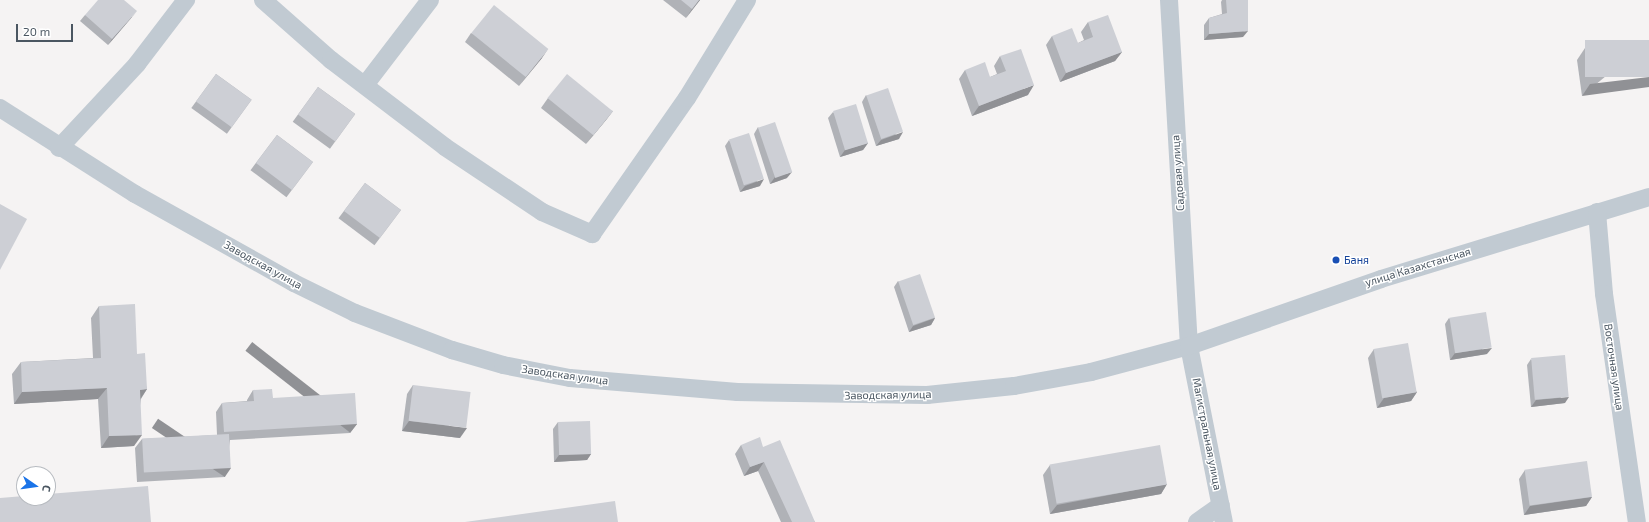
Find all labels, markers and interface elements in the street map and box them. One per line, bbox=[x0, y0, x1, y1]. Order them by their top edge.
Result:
scale bar bbox=[18, 16, 75, 42]
text: 20 m bbox=[23, 24, 50, 38]
street label: Садовая улица bbox=[1169, 134, 1187, 212]
street label: Заводская улица bbox=[222, 238, 304, 292]
street label: улица Казахстанская bbox=[1364, 245, 1472, 289]
place label: Баня bbox=[1344, 253, 1369, 267]
marker: Баня bbox=[1331, 255, 1341, 265]
street label: Восточная улица bbox=[1601, 323, 1627, 411]
street label: Заводская улица bbox=[521, 362, 609, 388]
street label: Магистральная улица bbox=[1190, 377, 1224, 491]
street label: Заводская улица bbox=[844, 388, 932, 402]
north arrow bbox=[16, 466, 56, 506]
text: С bbox=[40, 484, 54, 493]

